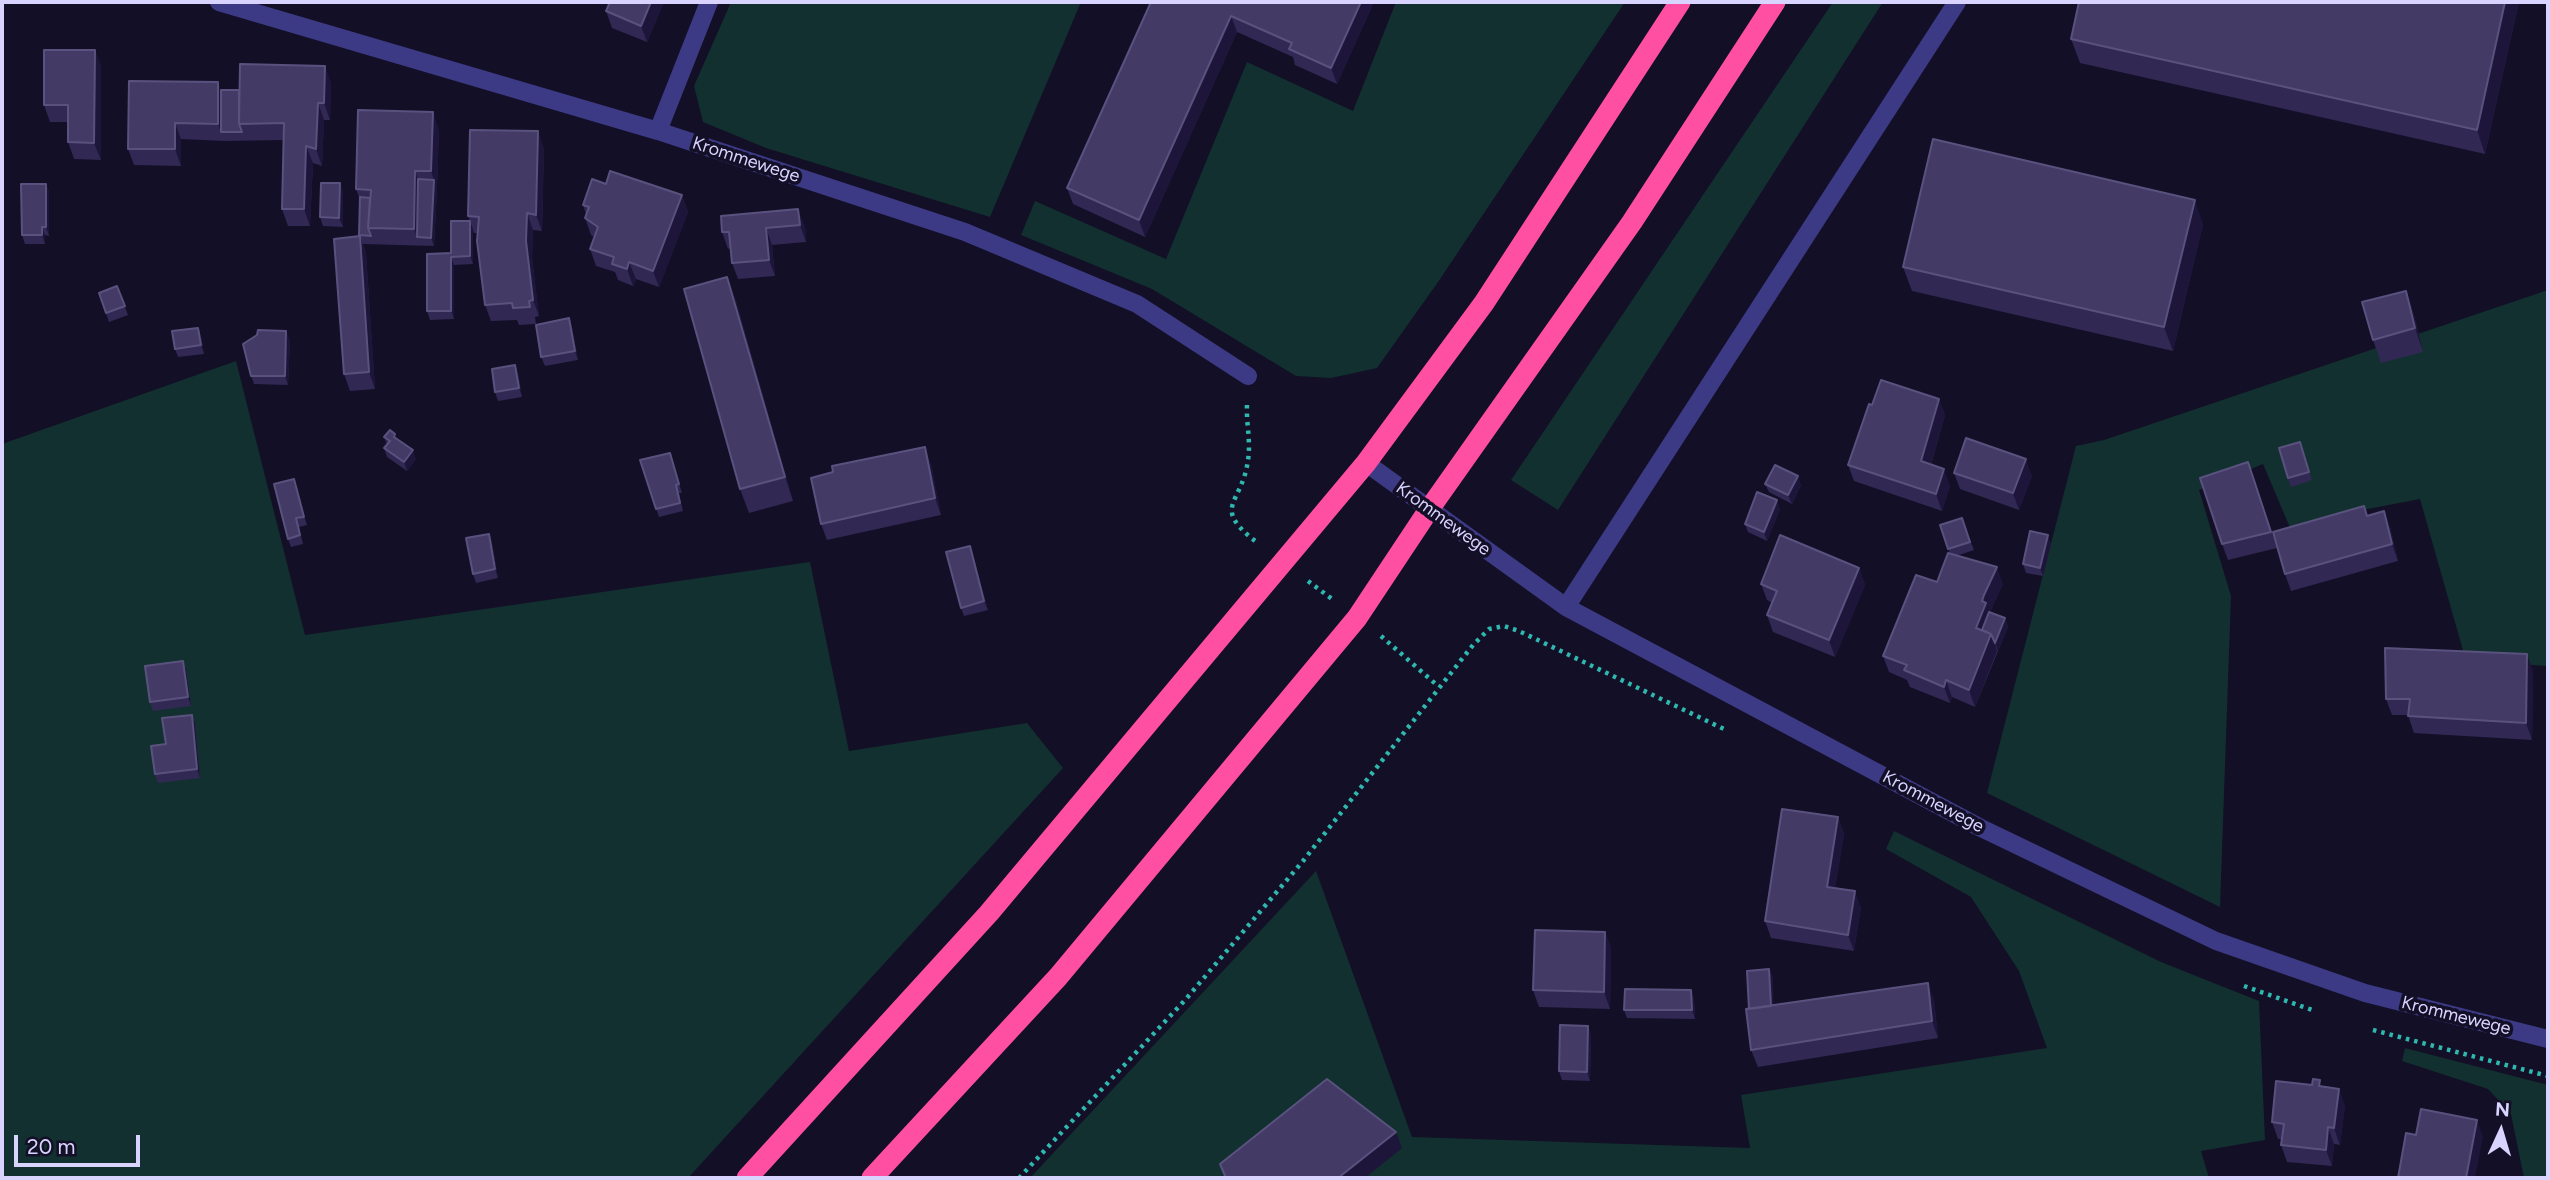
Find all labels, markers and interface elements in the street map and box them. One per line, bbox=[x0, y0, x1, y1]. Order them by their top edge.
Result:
street label: Krommewege bbox=[689, 132, 803, 188]
street label: Krommewege bbox=[1391, 477, 1495, 561]
street label: Krommewege bbox=[1879, 766, 1987, 838]
street label: Krommewege bbox=[2399, 992, 2513, 1040]
north arrow bbox=[2466, 1096, 2536, 1166]
text: N bbox=[2494, 1098, 2511, 1122]
scale bar bbox=[18, 1120, 144, 1164]
text: 20 m bbox=[27, 1134, 75, 1159]

